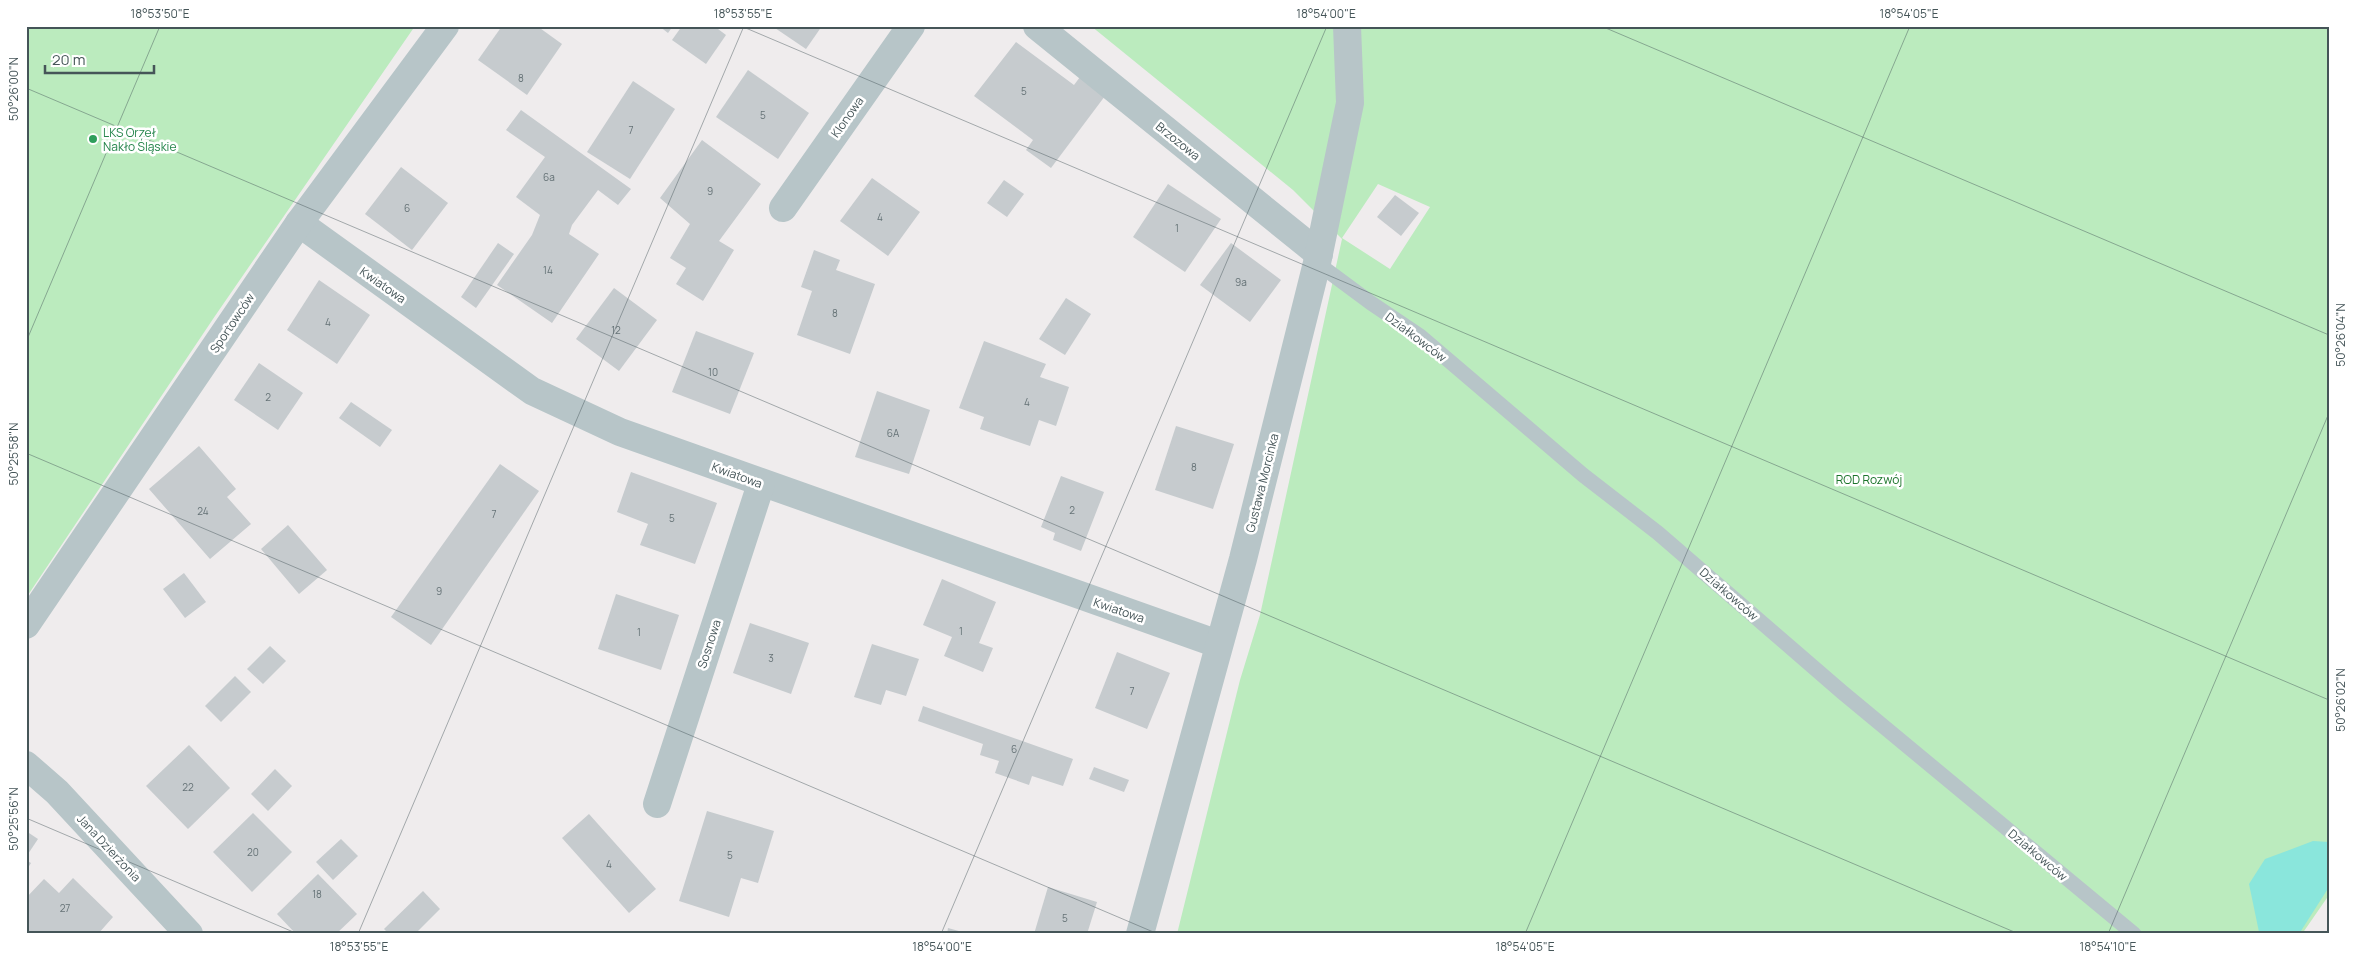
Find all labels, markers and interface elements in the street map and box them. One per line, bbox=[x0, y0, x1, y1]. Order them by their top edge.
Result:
text: 18°53'50"E bbox=[131, 5, 190, 22]
text: 18°53'55"E bbox=[714, 5, 772, 22]
text: 18°54'00"E bbox=[1296, 5, 1356, 22]
text: 18°54'05"E bbox=[1879, 5, 1939, 22]
scale bar bbox=[45, 42, 154, 74]
text: 20 m bbox=[52, 49, 85, 70]
text: 50°26'00"N bbox=[5, 57, 22, 121]
house number: 8 bbox=[518, 71, 524, 85]
house number: 5 bbox=[1021, 84, 1027, 98]
street label: Klonowa bbox=[827, 93, 867, 141]
house number: 5 bbox=[760, 108, 766, 122]
street label: Brzozowa bbox=[1152, 118, 1204, 164]
house number: 7 bbox=[628, 123, 634, 137]
place label: LKS Orzeł Nakło Śląskie bbox=[103, 124, 176, 155]
marker: LKS Orzeł Nakło Śląskie bbox=[87, 133, 99, 145]
house number: 6a bbox=[543, 170, 555, 184]
house number: 9 bbox=[707, 184, 713, 198]
house number: 6 bbox=[404, 201, 410, 215]
house number: 4 bbox=[877, 210, 883, 224]
house number: 1 bbox=[1175, 221, 1179, 235]
street label: Kwiatowa bbox=[357, 263, 409, 307]
house number: 14 bbox=[543, 263, 553, 277]
house number: 9a bbox=[1235, 275, 1247, 289]
street label: Sportowców bbox=[206, 290, 258, 356]
text: 50°26'04"N bbox=[2332, 303, 2349, 367]
house number: 8 bbox=[832, 306, 838, 320]
street label: Działkowców bbox=[1382, 308, 1450, 366]
house number: 4 bbox=[325, 315, 331, 329]
house number: 12 bbox=[611, 323, 621, 337]
house number: 10 bbox=[708, 365, 718, 379]
house number: 2 bbox=[265, 390, 271, 404]
house number: 4 bbox=[1024, 395, 1030, 409]
text: 50°25'58"N bbox=[5, 423, 22, 485]
house number: 6A bbox=[887, 426, 900, 440]
street label: Gustawa Morcinka bbox=[1241, 432, 1283, 534]
street label: Kwiatowa bbox=[709, 458, 765, 492]
house number: 8 bbox=[1191, 460, 1197, 474]
park label: ROD Rozwój bbox=[1836, 471, 1902, 488]
house number: 2 bbox=[1069, 503, 1075, 517]
house number: 24 bbox=[197, 504, 209, 518]
house number: 7 bbox=[491, 507, 497, 521]
house number: 5 bbox=[669, 511, 675, 525]
street label: Działkowców bbox=[1696, 564, 1762, 624]
house number: 9 bbox=[436, 584, 442, 598]
street label: Kwiatowa bbox=[1091, 593, 1147, 627]
street label: Sosnowa bbox=[693, 618, 725, 670]
house number: 1 bbox=[959, 624, 963, 638]
house number: 1 bbox=[637, 625, 641, 639]
house number: 3 bbox=[768, 651, 774, 665]
text: 50°26'02"N bbox=[2332, 668, 2349, 732]
house number: 7 bbox=[1129, 684, 1135, 698]
house number: 6 bbox=[1011, 742, 1017, 756]
house number: 22 bbox=[182, 780, 194, 794]
text: 50°25'56"N bbox=[5, 787, 22, 851]
street label: Jana Dzierżonia bbox=[73, 811, 145, 885]
street label: Działkowców bbox=[2005, 825, 2071, 885]
house number: 20 bbox=[247, 845, 259, 859]
house number: 5 bbox=[727, 848, 733, 862]
house number: 4 bbox=[606, 857, 612, 871]
house number: 18 bbox=[312, 887, 322, 901]
house number: 27 bbox=[60, 901, 70, 915]
house number: 5 bbox=[1062, 911, 1068, 925]
text: 18°53'55"E bbox=[330, 938, 388, 955]
text: 18°54'00"E bbox=[912, 938, 972, 955]
text: 18°54'05"E bbox=[1495, 938, 1555, 955]
text: 18°54'10"E bbox=[2080, 938, 2137, 955]

